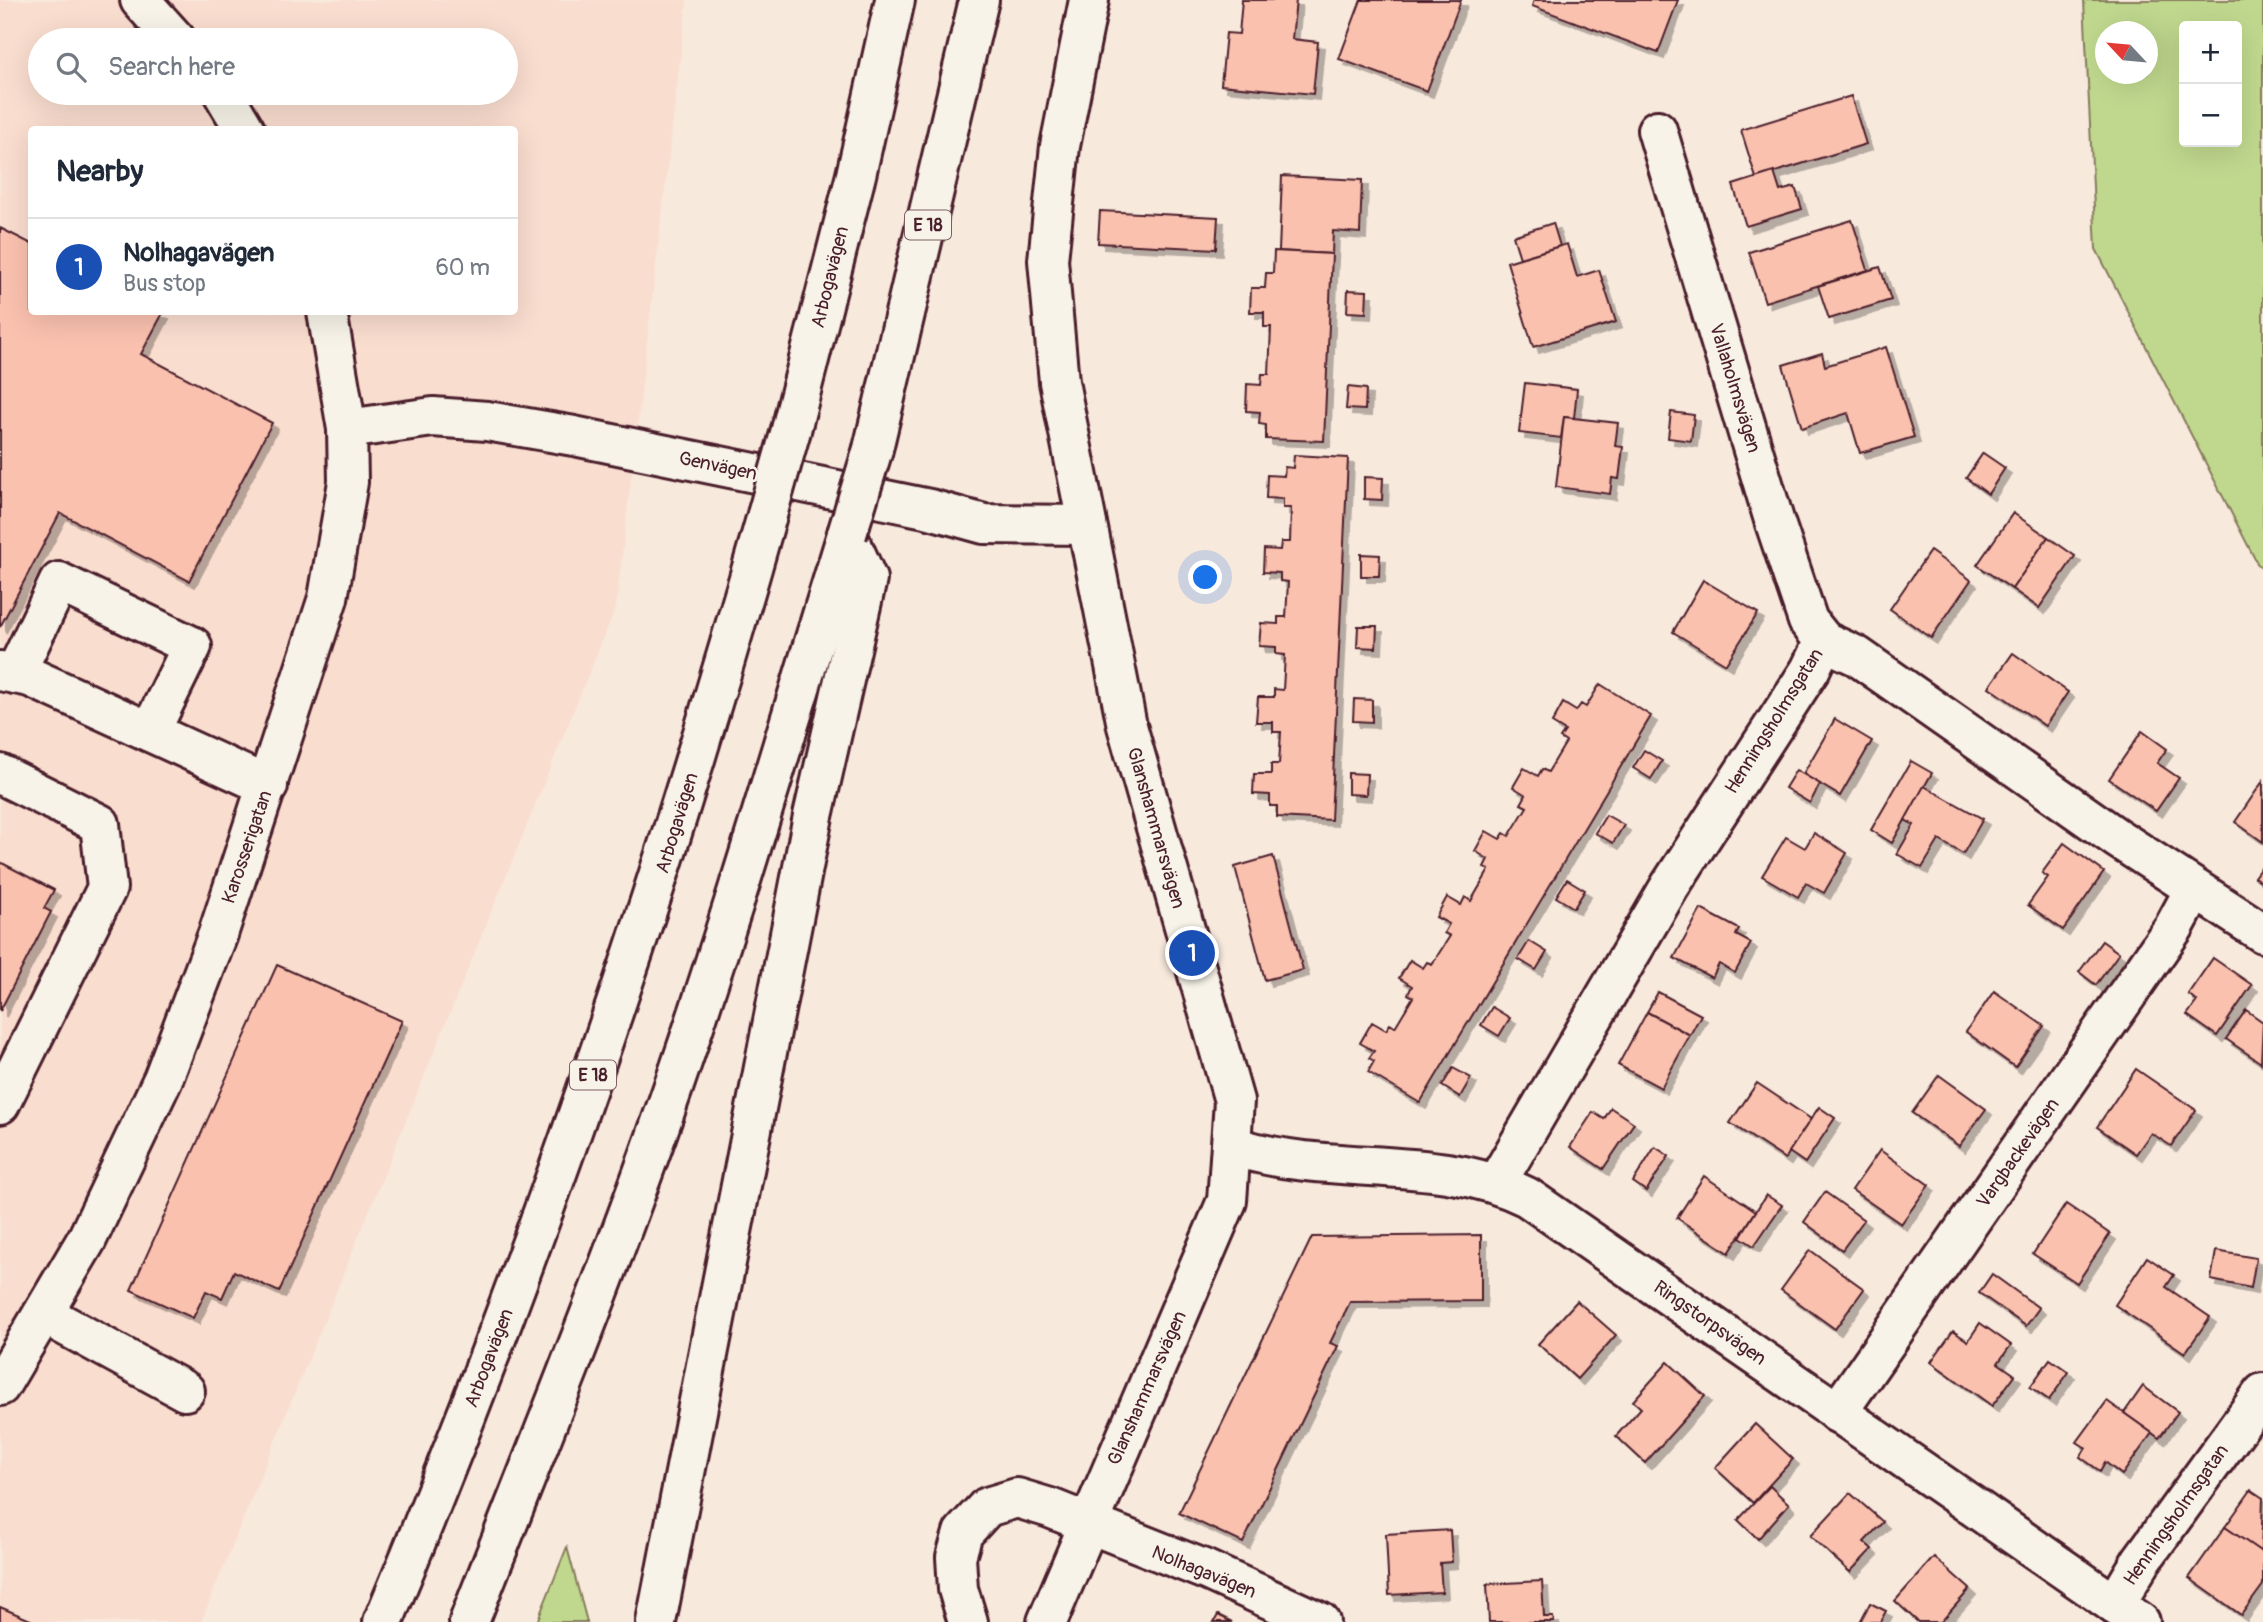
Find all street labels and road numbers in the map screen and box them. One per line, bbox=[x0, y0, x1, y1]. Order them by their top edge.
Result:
road number: E 18 bbox=[905, 210, 951, 240]
street label: Arbogavägen bbox=[806, 224, 854, 330]
street label: Vallaholmsvägen bbox=[1704, 321, 1766, 455]
street label: Genvägen bbox=[677, 446, 759, 486]
street label: Henningsholmsgatan bbox=[1720, 644, 1828, 798]
street label: Glanshammarsvägen bbox=[1122, 745, 1190, 911]
street label: Arbogavägen bbox=[650, 770, 704, 876]
street label: Karosserigatan bbox=[216, 787, 278, 907]
road number: E 18 bbox=[570, 1060, 616, 1090]
street label: Vargbackevägen bbox=[1971, 1093, 2065, 1213]
street label: Ringstorpsvägen bbox=[1649, 1275, 1771, 1371]
street label: Arbogavägen bbox=[459, 1305, 519, 1411]
street label: Glanshammarsvägen bbox=[1102, 1307, 1192, 1469]
street label: Henningsholmsgatan bbox=[2118, 1440, 2234, 1590]
street label: Nolhagavägen bbox=[1148, 1540, 1260, 1604]

